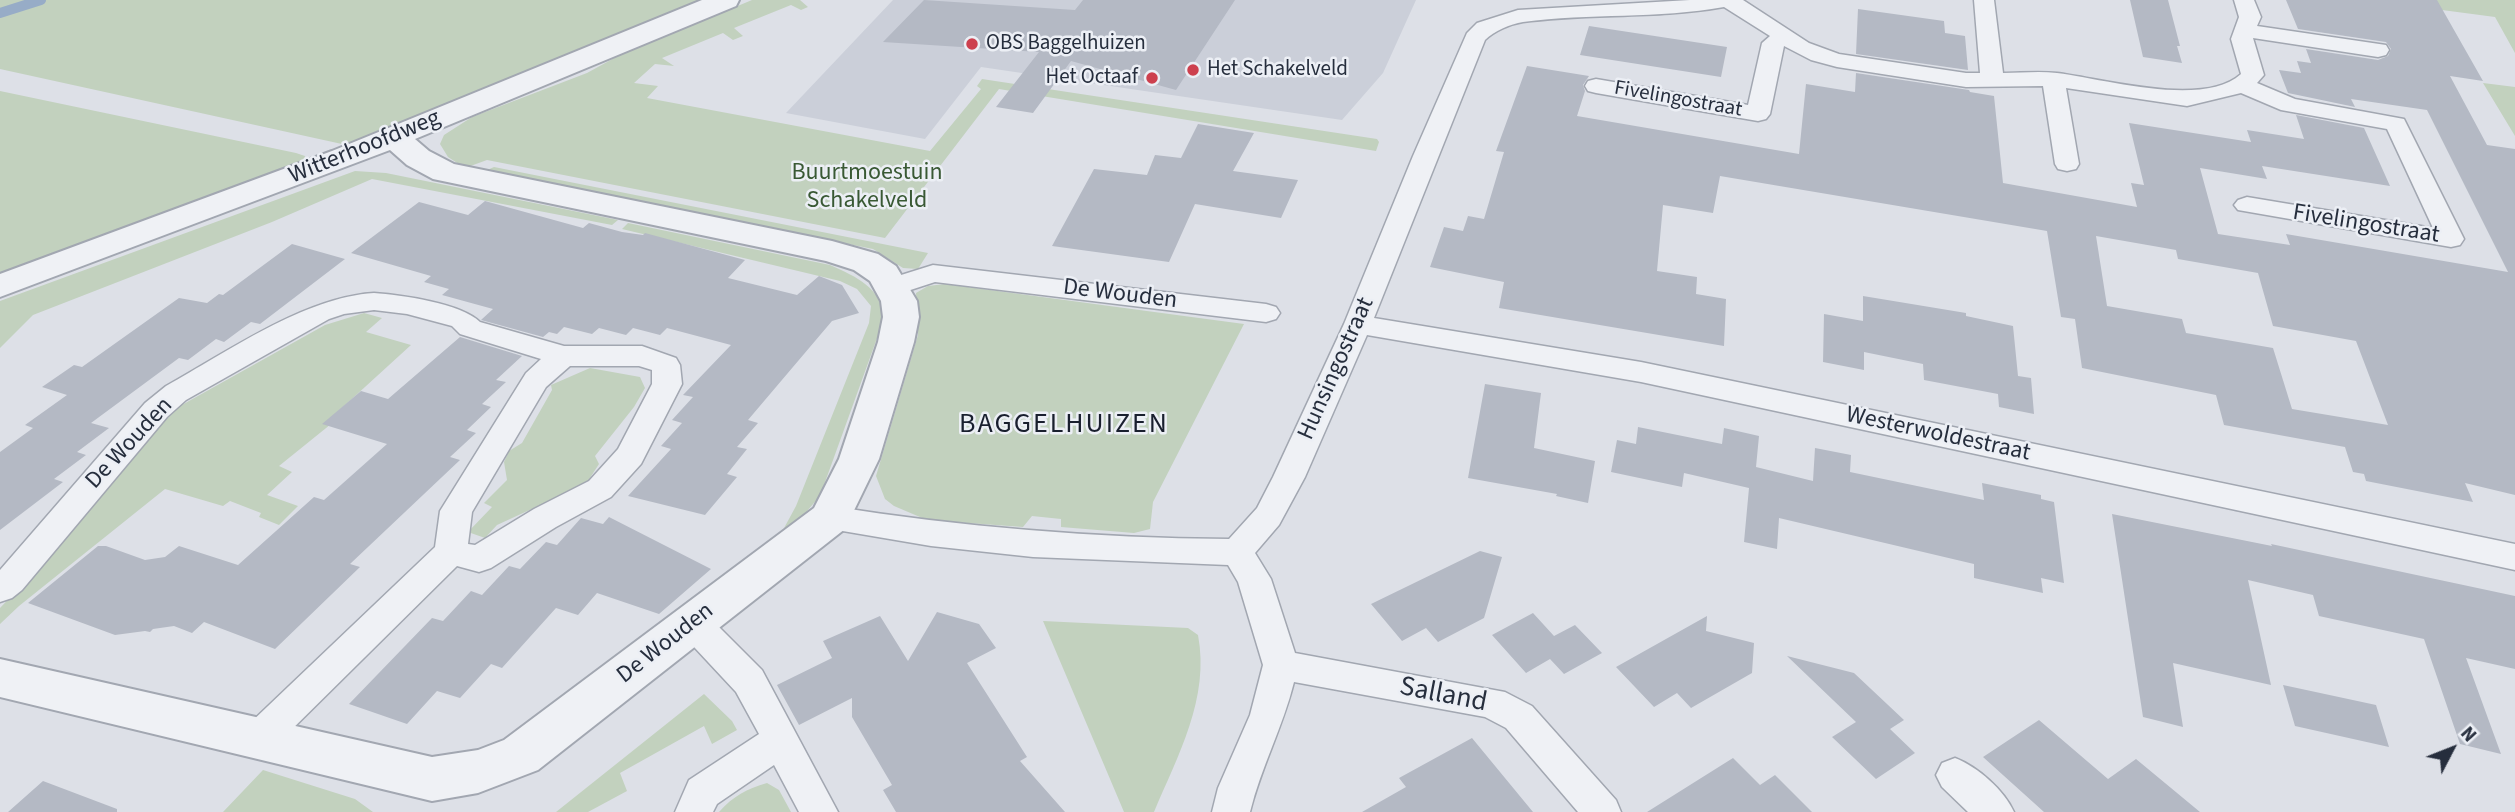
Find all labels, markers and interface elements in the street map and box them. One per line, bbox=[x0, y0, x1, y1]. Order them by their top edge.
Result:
place label: OBS Baggelhuizen bbox=[986, 31, 1146, 57]
marker: OBS Baggelhuizen bbox=[964, 36, 980, 52]
place label: Het Schakelveld bbox=[1207, 57, 1348, 83]
marker: Het Schakelveld bbox=[1185, 62, 1201, 78]
place label: Het Octaaf bbox=[1046, 65, 1138, 91]
marker: Het Octaaf bbox=[1144, 70, 1160, 86]
street label: Fivelingostraat bbox=[1612, 76, 1744, 124]
street label: Witterhoofdweg bbox=[285, 105, 445, 191]
park label: Buurtmoestuin Schakelveld bbox=[791, 160, 943, 216]
street label: Fivelingostraat bbox=[2291, 199, 2441, 251]
street label: De Wouden bbox=[1061, 274, 1179, 316]
street label: Hunsingostraat bbox=[1293, 293, 1381, 445]
street label: De Wouden bbox=[80, 392, 180, 496]
street label: Westerwoldestraat bbox=[1843, 401, 2033, 469]
district label: BAGGELHUIZEN bbox=[961, 409, 1167, 443]
street label: De Wouden bbox=[612, 597, 720, 691]
street label: Salland bbox=[1396, 671, 1490, 721]
north arrow bbox=[2417, 714, 2487, 784]
text: N bbox=[2454, 721, 2482, 748]

